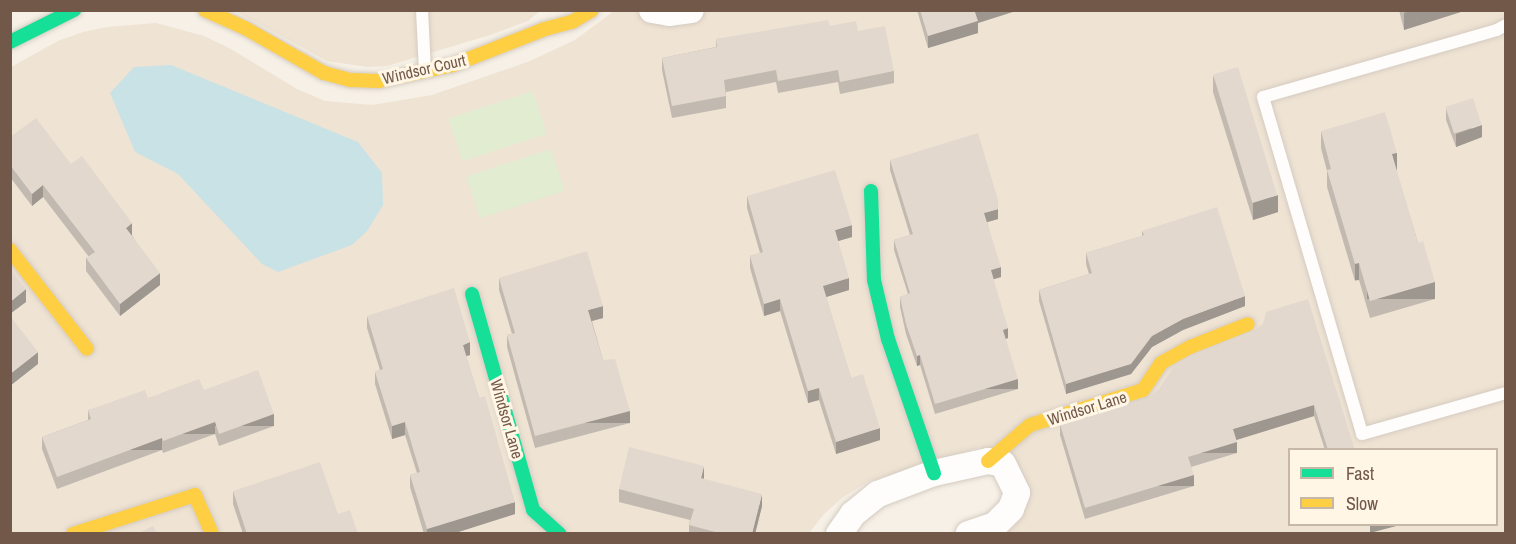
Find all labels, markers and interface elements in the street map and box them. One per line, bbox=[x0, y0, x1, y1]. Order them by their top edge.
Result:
street label: Windsor Court bbox=[381, 50, 467, 88]
street label: Windsor Lane bbox=[487, 377, 527, 461]
street label: Windsor Lane bbox=[1045, 387, 1129, 429]
legend bbox=[1288, 448, 1498, 526]
text: Fast bbox=[1346, 461, 1374, 486]
text: Slow bbox=[1346, 491, 1378, 516]

